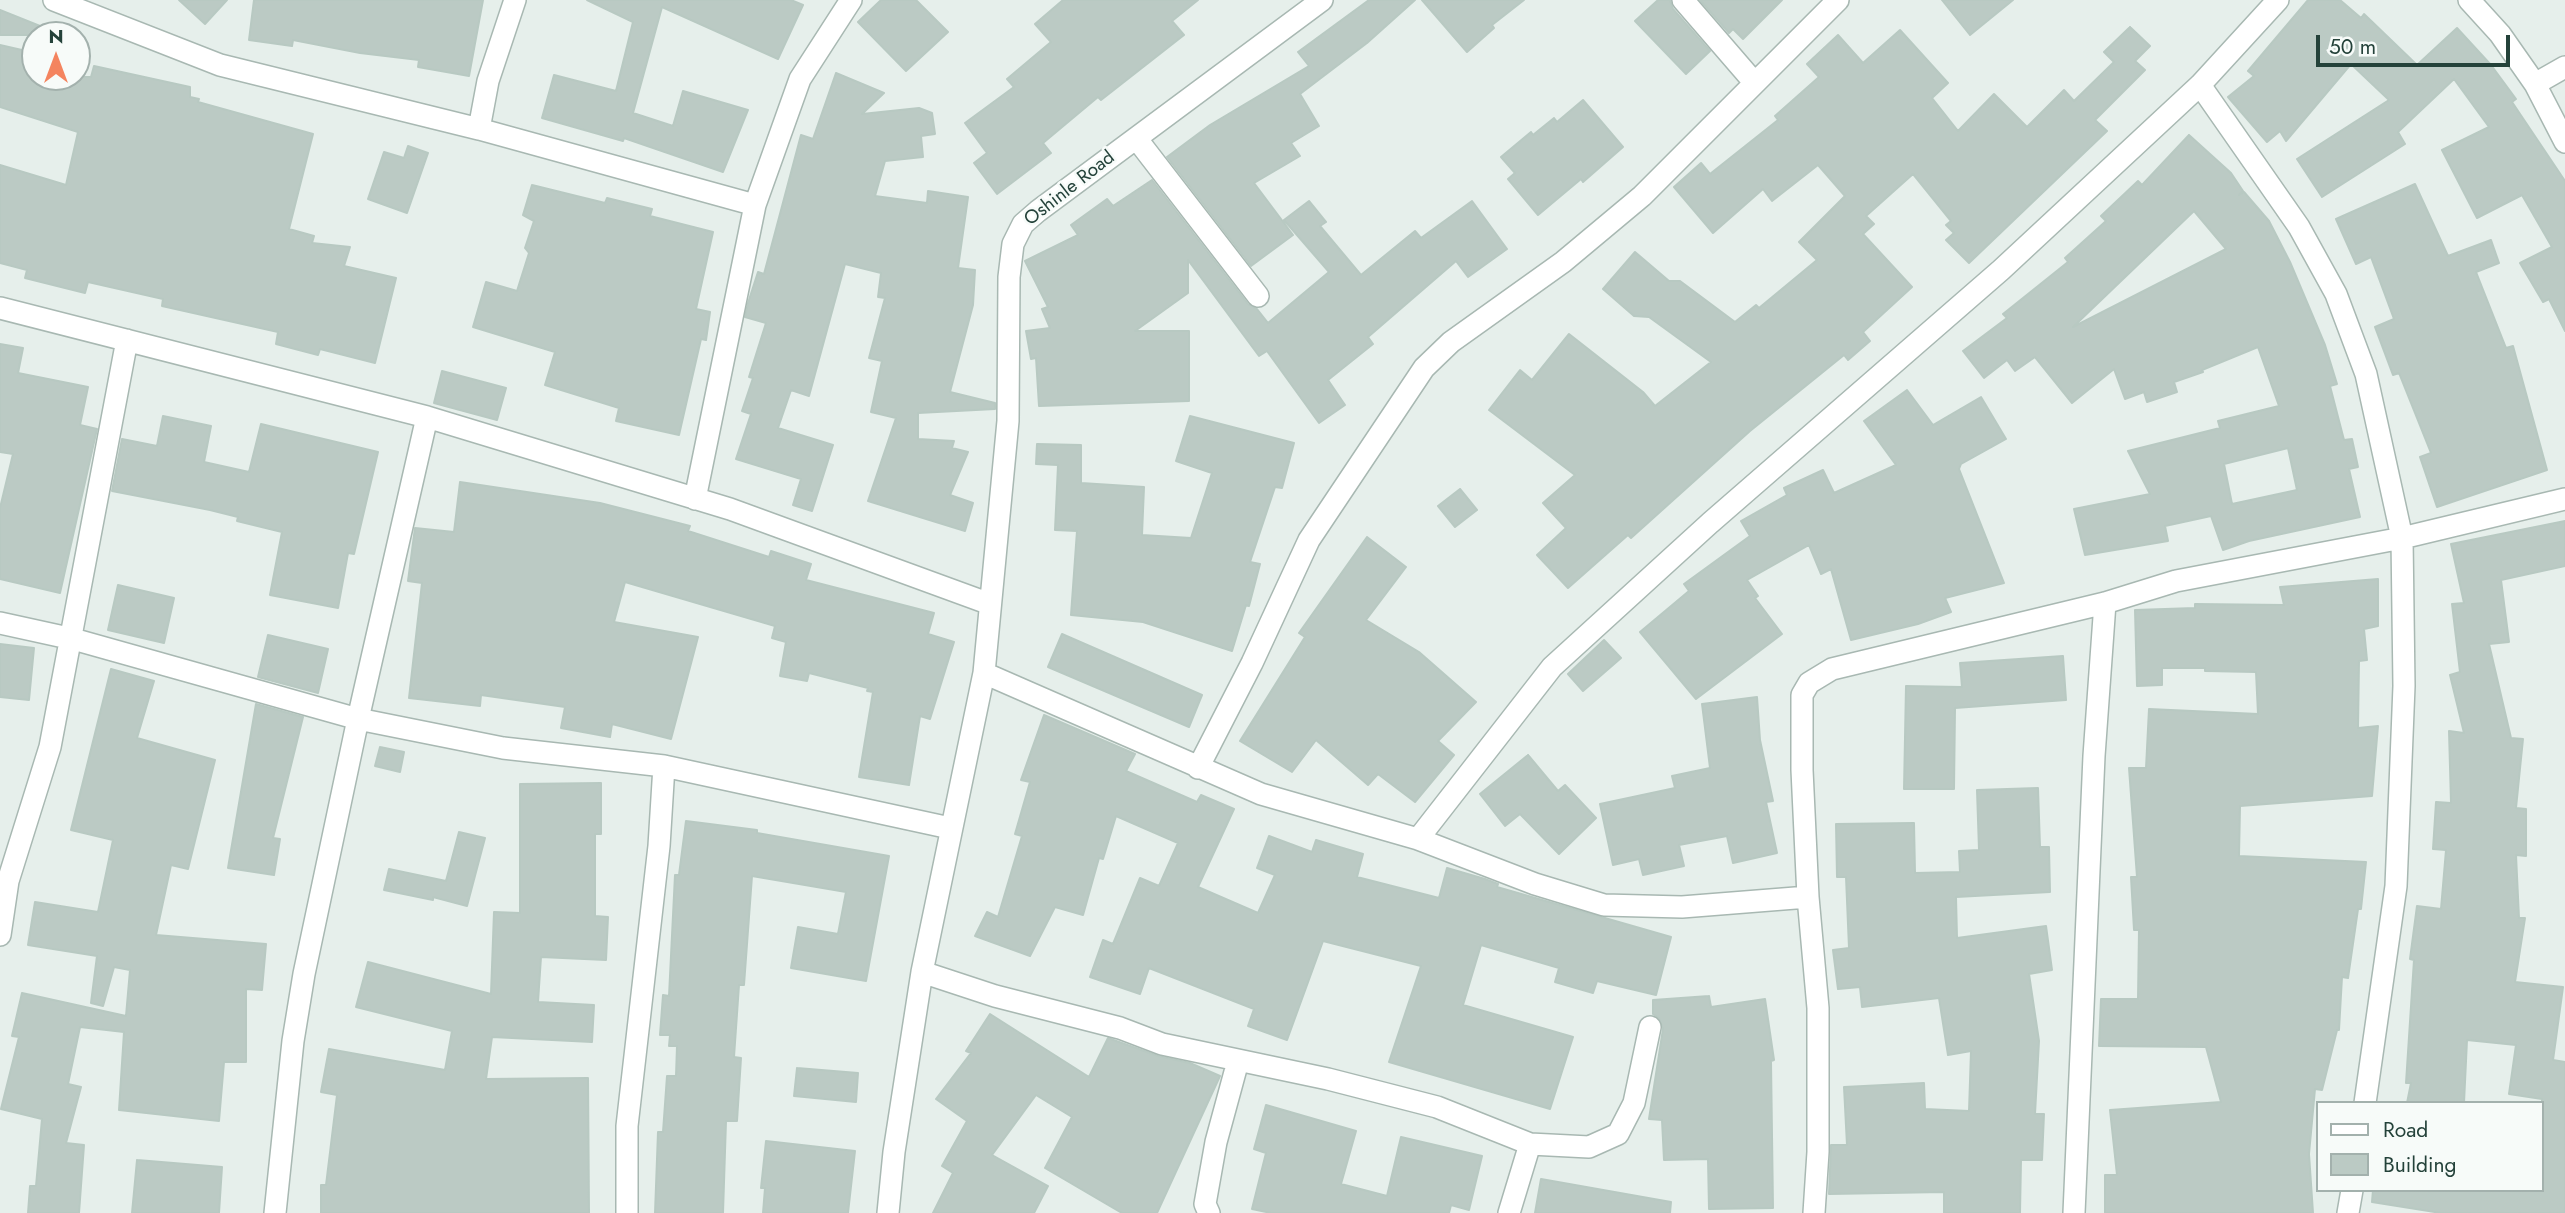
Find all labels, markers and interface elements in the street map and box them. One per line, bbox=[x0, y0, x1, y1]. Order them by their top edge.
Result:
north arrow bbox=[21, 21, 91, 91]
scale bar bbox=[2320, 21, 2514, 65]
text: N bbox=[48, 23, 64, 50]
text: 50 m bbox=[2329, 32, 2376, 62]
street label: Oshinle Road bbox=[1020, 147, 1120, 231]
legend bbox=[2316, 1101, 2544, 1192]
text: Road bbox=[2383, 1115, 2428, 1145]
text: Building bbox=[2383, 1150, 2456, 1180]

